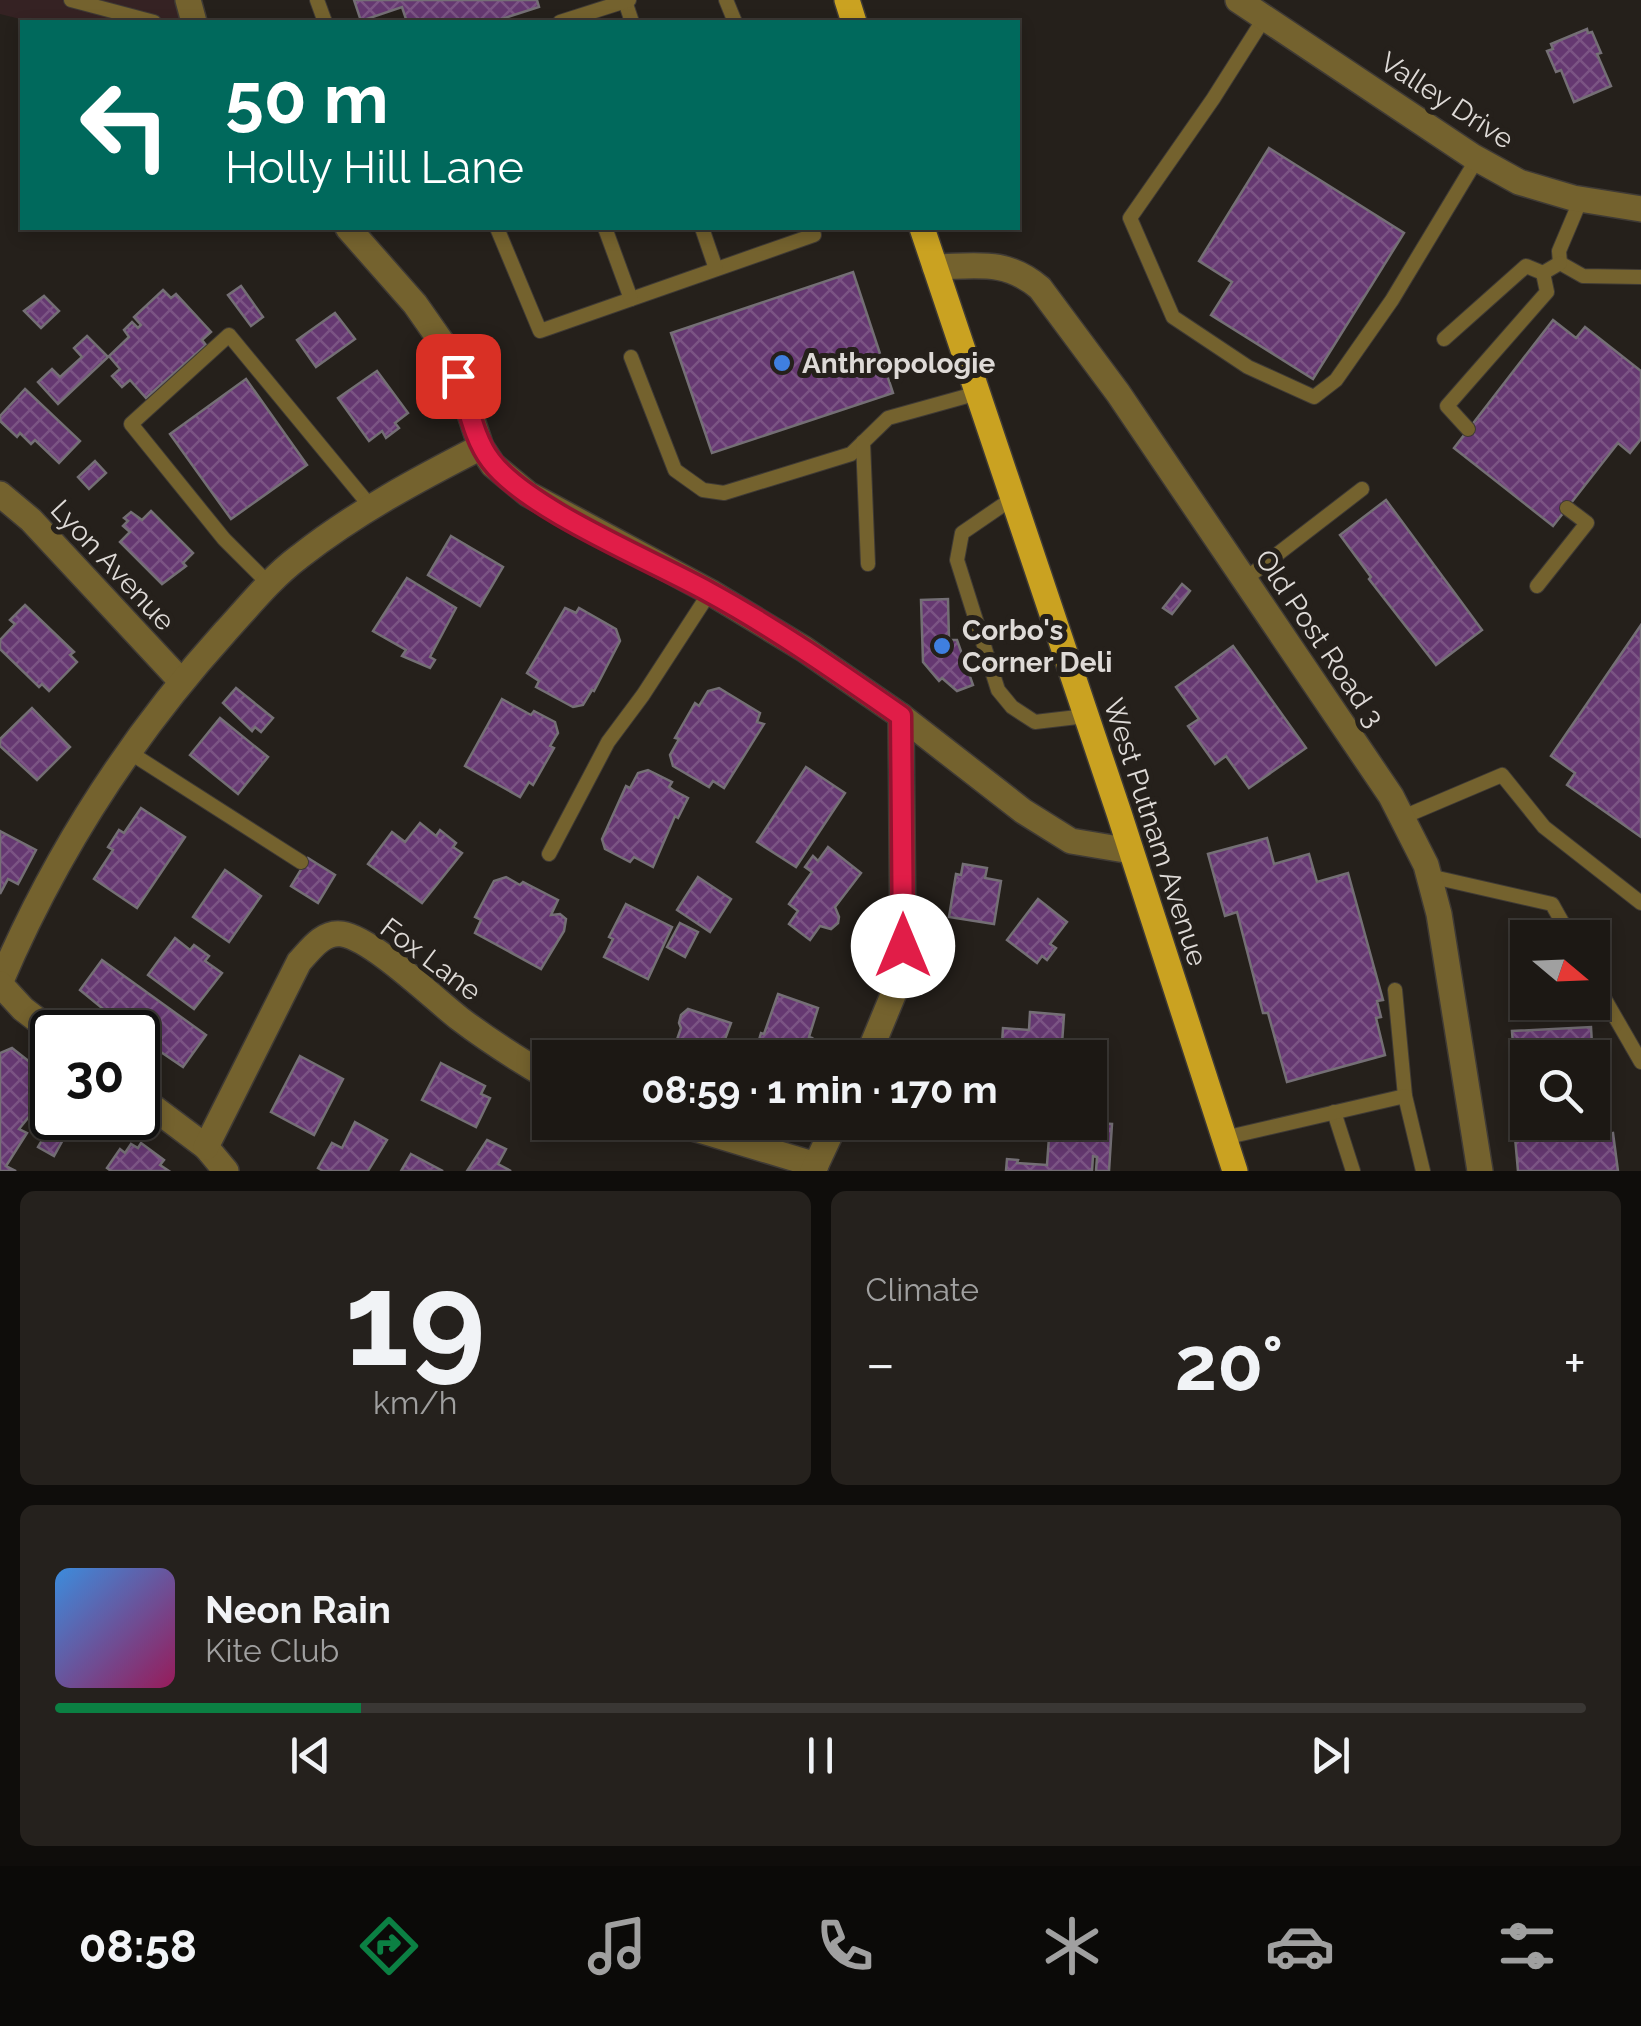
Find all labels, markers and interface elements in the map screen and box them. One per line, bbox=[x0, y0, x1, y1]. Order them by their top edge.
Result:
street label: Valley Drive bbox=[1374, 45, 1520, 156]
text: 50 m bbox=[225, 57, 389, 139]
icon: left bbox=[60, 60, 190, 190]
text: Holly Hill Lane bbox=[225, 141, 524, 194]
pin bbox=[416, 334, 501, 419]
place label: Anthropologie bbox=[802, 347, 995, 380]
icon: arrive bbox=[431, 349, 486, 404]
marker: Anthropologie bbox=[771, 352, 793, 374]
street label: Lyon Avenue bbox=[44, 493, 181, 637]
street label: Old Post Road 3 bbox=[1248, 544, 1391, 733]
place label: Corbo's Corner Deli bbox=[962, 614, 1112, 679]
marker: Corbo's Corner Deli bbox=[931, 635, 953, 657]
street label: West Putnam Avenue bbox=[1097, 694, 1214, 970]
position arrow bbox=[851, 894, 955, 998]
street label: Fox Lane bbox=[374, 911, 487, 1008]
north arrow bbox=[1510, 920, 1610, 1020]
map controls bbox=[1510, 920, 1610, 1140]
speed limit sign: 30 bbox=[30, 1010, 160, 1140]
button: search bbox=[1510, 1040, 1610, 1140]
text: 08:59 · 1 min · 170 m bbox=[641, 1067, 998, 1112]
text: 19 bbox=[345, 1243, 486, 1395]
text: Climate bbox=[866, 1271, 979, 1308]
text: 20° bbox=[1175, 1319, 1283, 1408]
text: − bbox=[866, 1331, 895, 1396]
text: + bbox=[1563, 1331, 1586, 1396]
text: km/h bbox=[373, 1384, 457, 1421]
text: Neon Rain bbox=[205, 1587, 391, 1632]
text: Kite Club bbox=[205, 1632, 339, 1669]
icon: previous bbox=[283, 1728, 338, 1783]
icon: pause bbox=[793, 1728, 848, 1783]
icon: next bbox=[1303, 1728, 1358, 1783]
icon: directions bbox=[354, 1911, 424, 1981]
icon: music bbox=[582, 1911, 652, 1981]
icon: phone bbox=[810, 1911, 880, 1981]
icon: climate bbox=[1037, 1911, 1107, 1981]
icon: car bbox=[1265, 1911, 1335, 1981]
icon: filters bbox=[1492, 1911, 1562, 1981]
text: 08:58 bbox=[79, 1920, 197, 1973]

